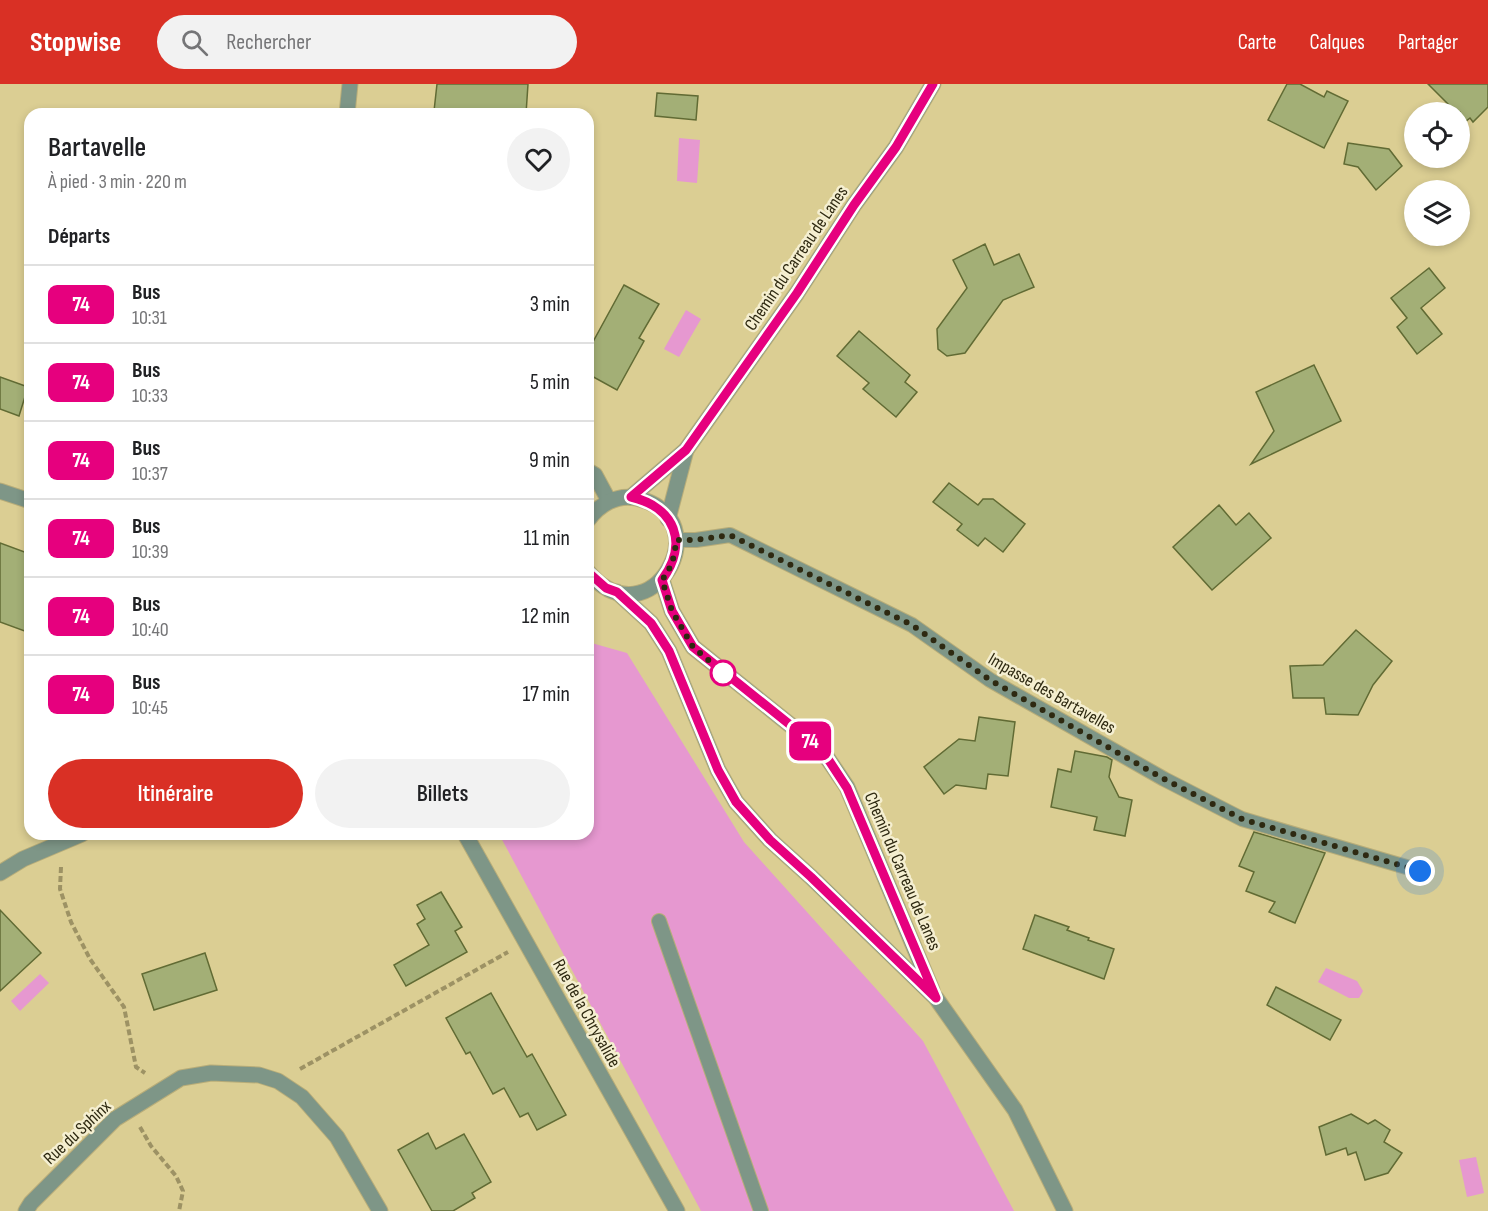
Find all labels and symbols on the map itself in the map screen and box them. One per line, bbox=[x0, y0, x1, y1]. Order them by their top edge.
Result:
street label: Chemin du Carreau de Lanes bbox=[740, 182, 853, 334]
street label: Impasse des Bartavelles bbox=[984, 648, 1119, 738]
unlabelled marker bbox=[710, 660, 736, 686]
line badge: 74 bbox=[783, 722, 837, 760]
street label: Chemin du Carreau de Lanes bbox=[860, 789, 945, 953]
your location bbox=[1405, 856, 1435, 886]
street label: Rue de la Chrysalide bbox=[548, 955, 625, 1071]
street label: Rue du Sphinx bbox=[39, 1096, 116, 1169]

